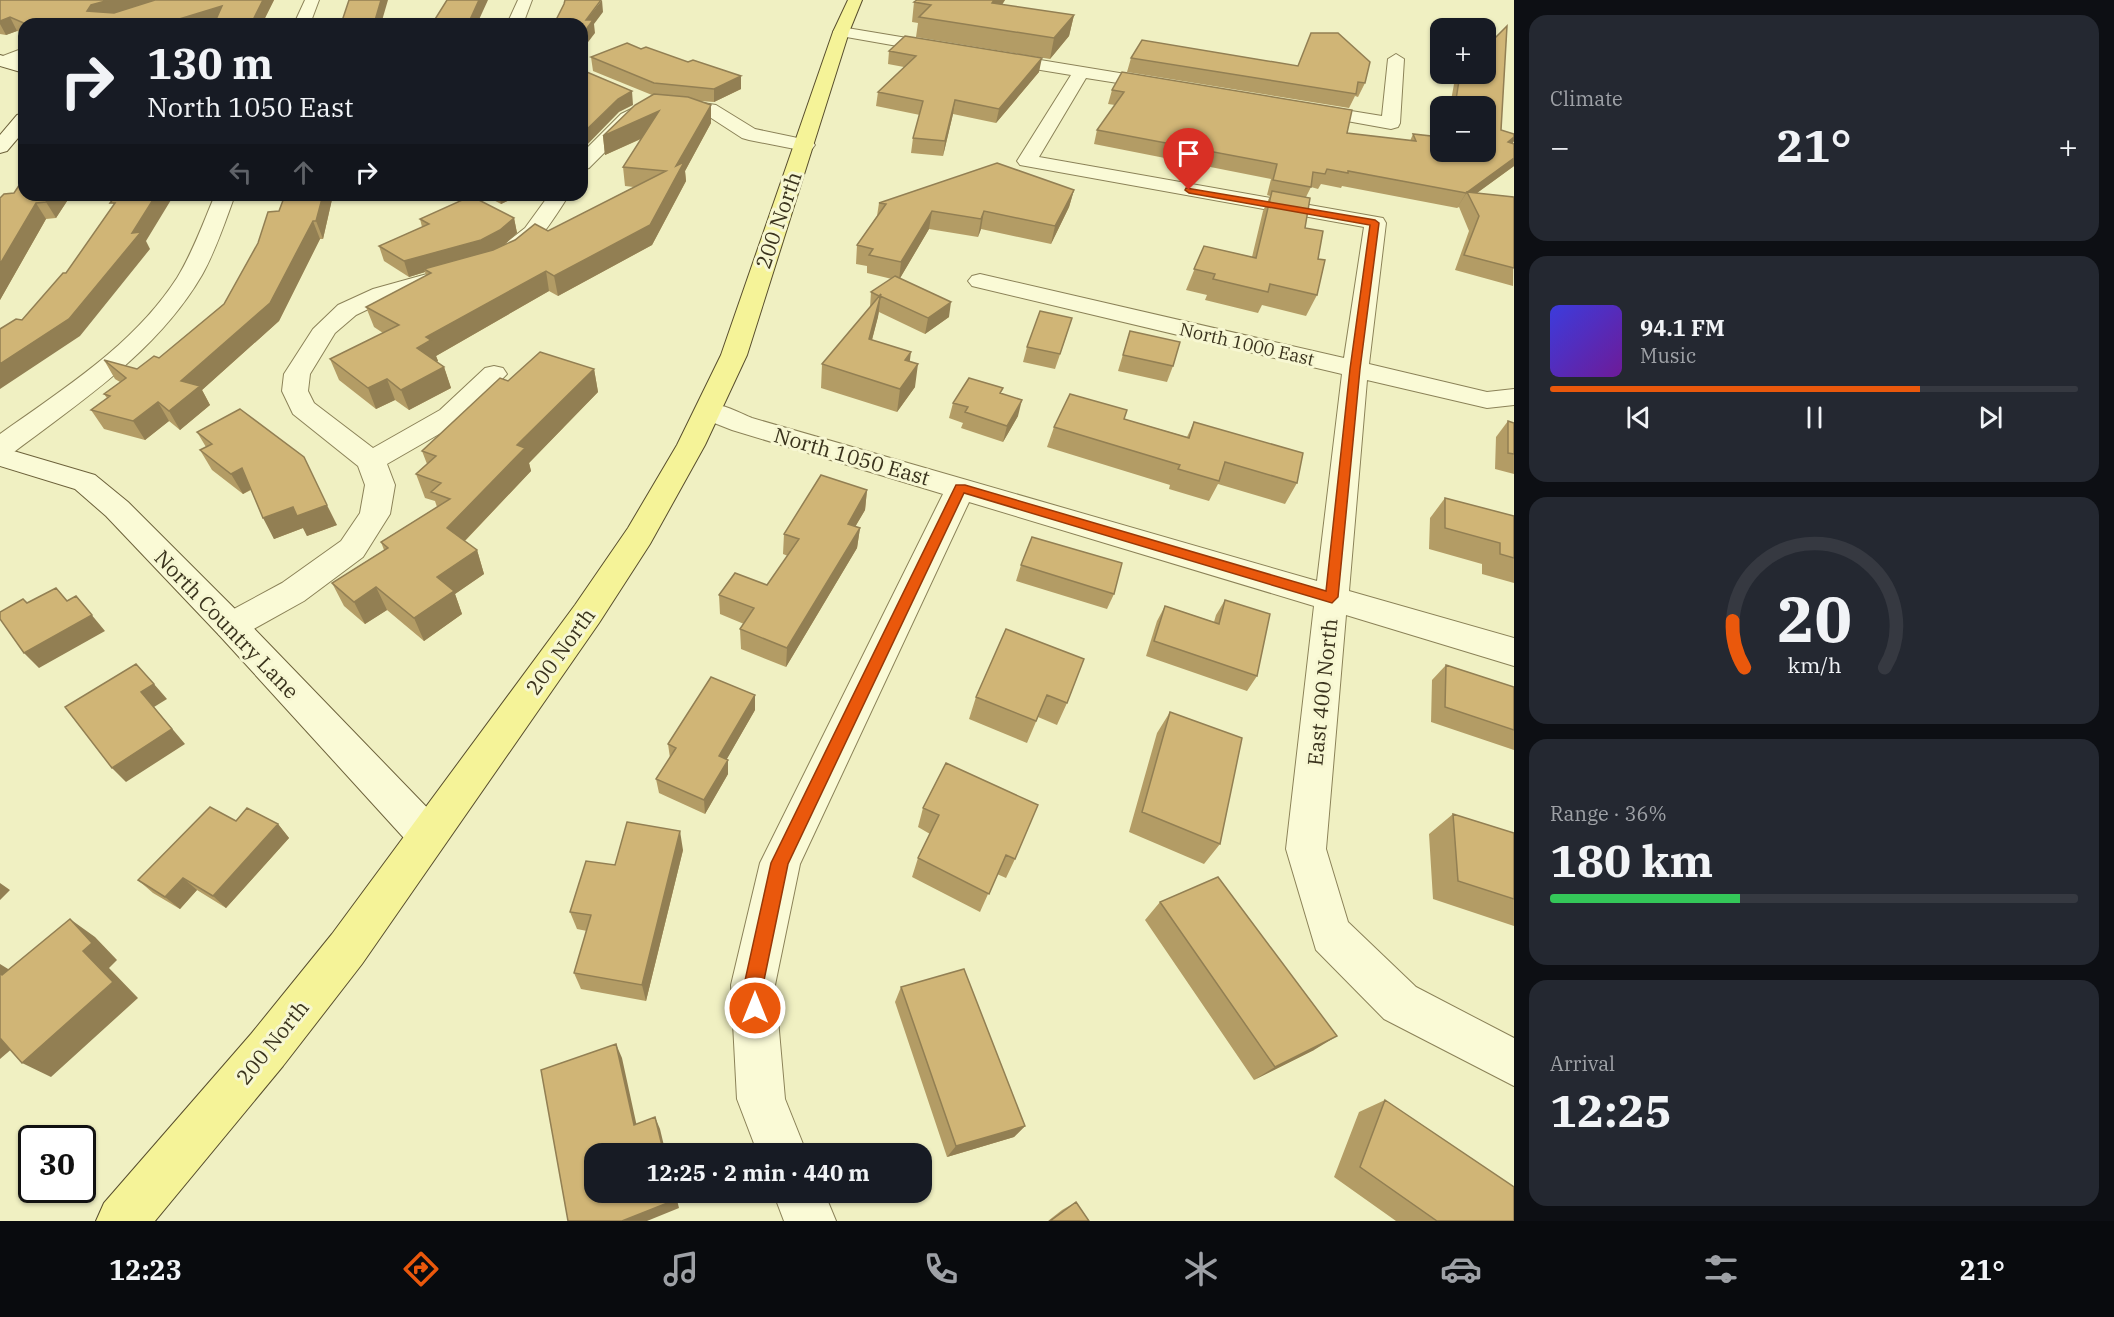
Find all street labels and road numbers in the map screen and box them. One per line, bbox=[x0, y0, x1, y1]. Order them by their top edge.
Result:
street label: 200 North bbox=[748, 168, 808, 272]
street label: North 1000 East bbox=[1177, 317, 1317, 371]
street label: North 1050 East bbox=[771, 420, 933, 492]
street label: North Country Lane bbox=[149, 544, 305, 704]
street label: 200 North bbox=[519, 602, 601, 700]
street label: East 400 North bbox=[1300, 617, 1344, 767]
street label: 200 North bbox=[229, 994, 315, 1090]

